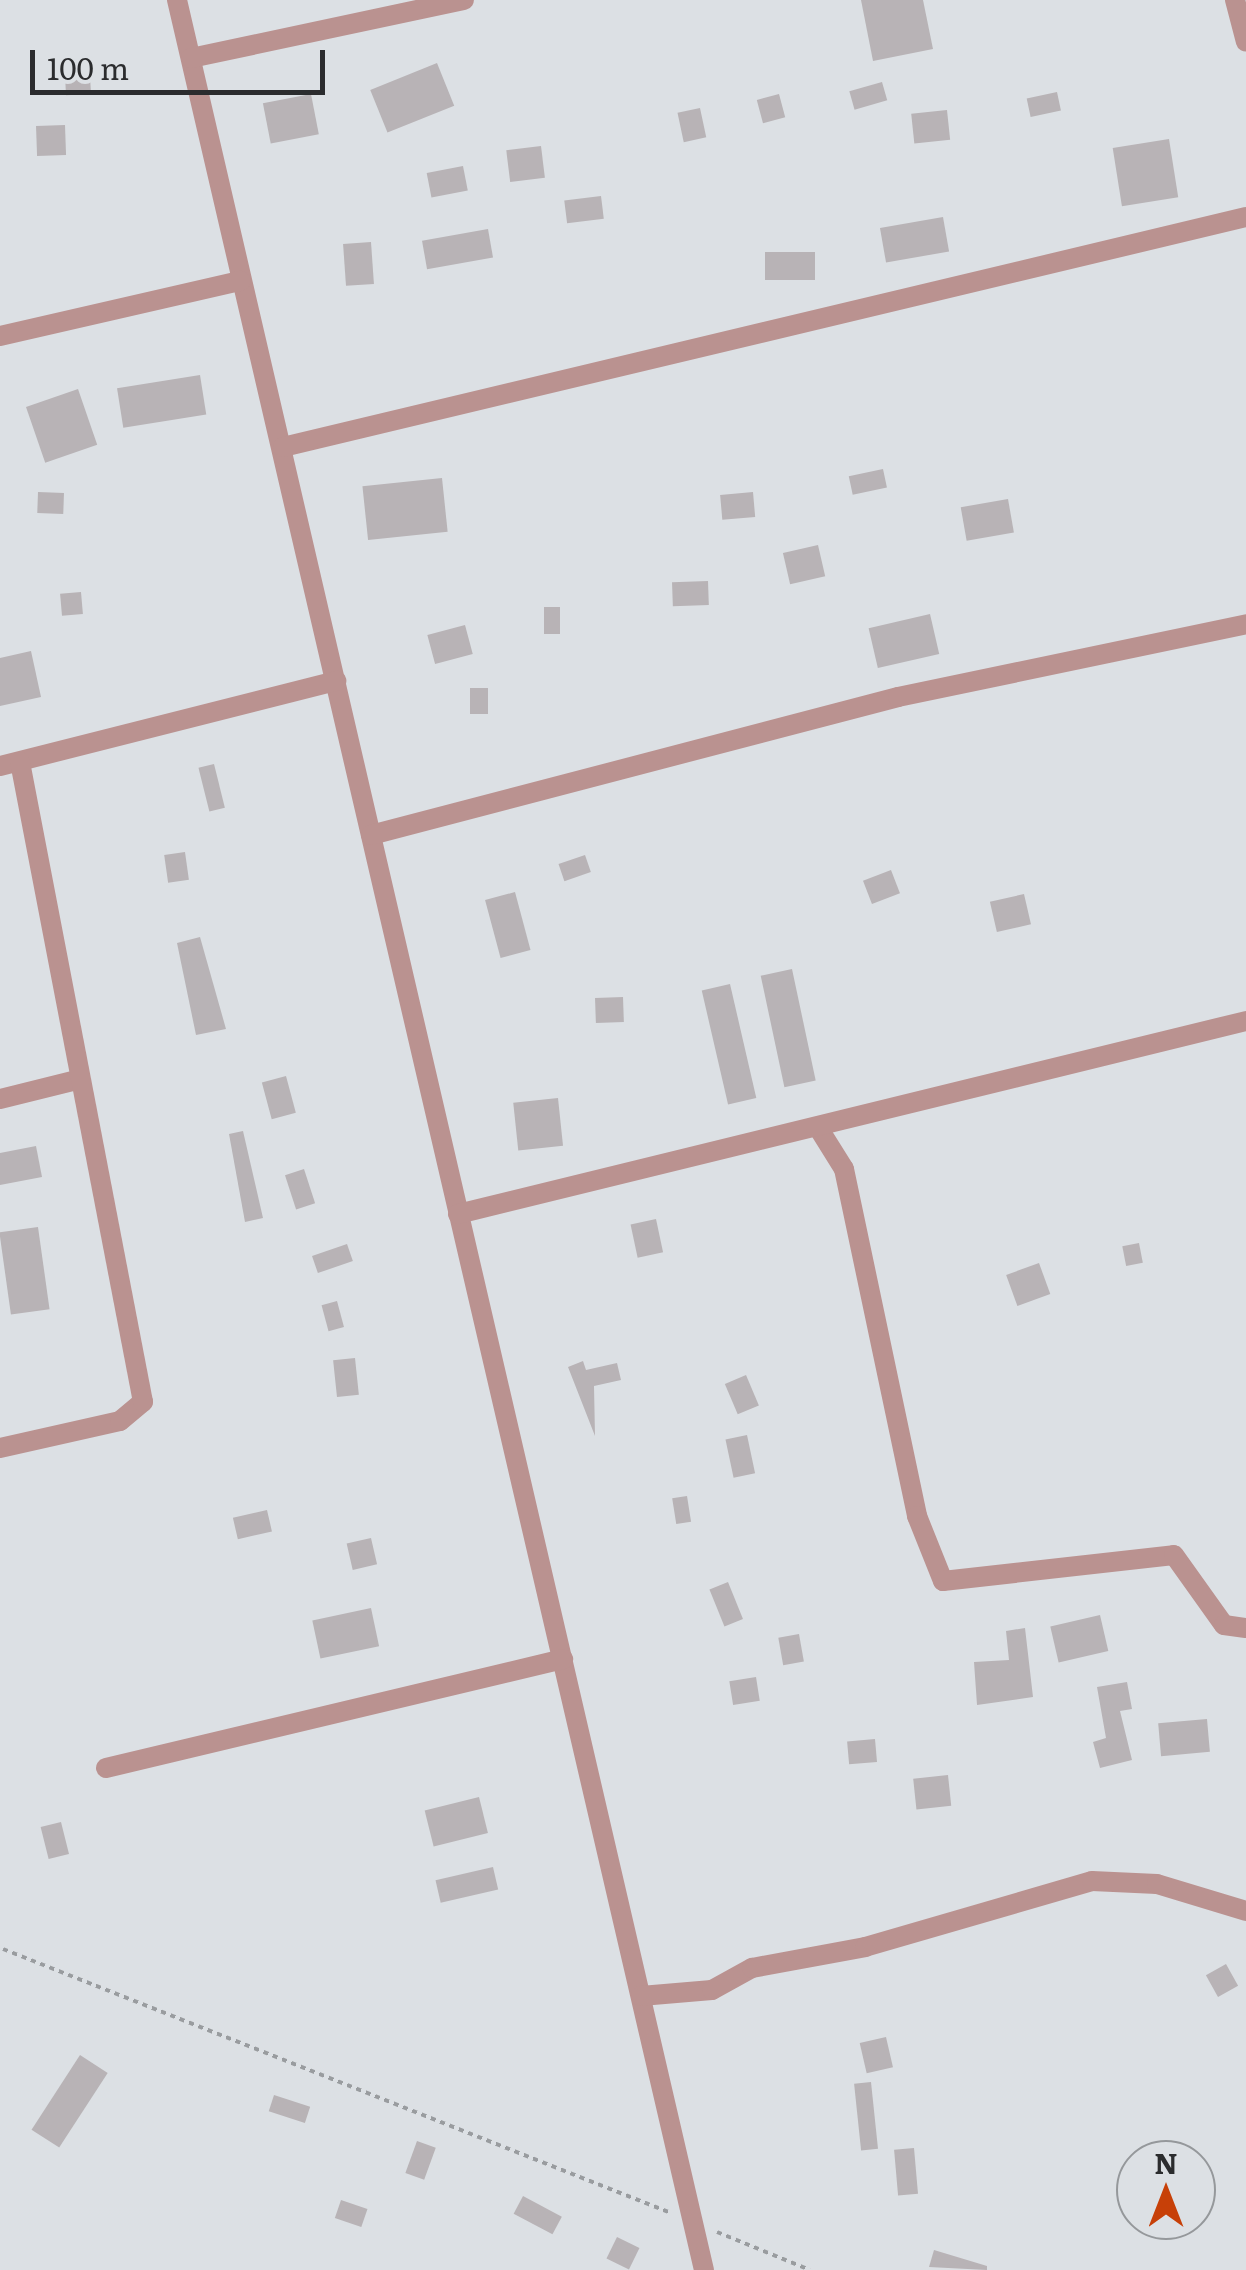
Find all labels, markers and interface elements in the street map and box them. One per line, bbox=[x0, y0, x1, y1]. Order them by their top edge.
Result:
scale bar bbox=[35, 30, 330, 92]
text: 100 m bbox=[47, 45, 129, 89]
north arrow bbox=[1116, 2140, 1216, 2240]
text: N bbox=[1154, 2141, 1178, 2183]

